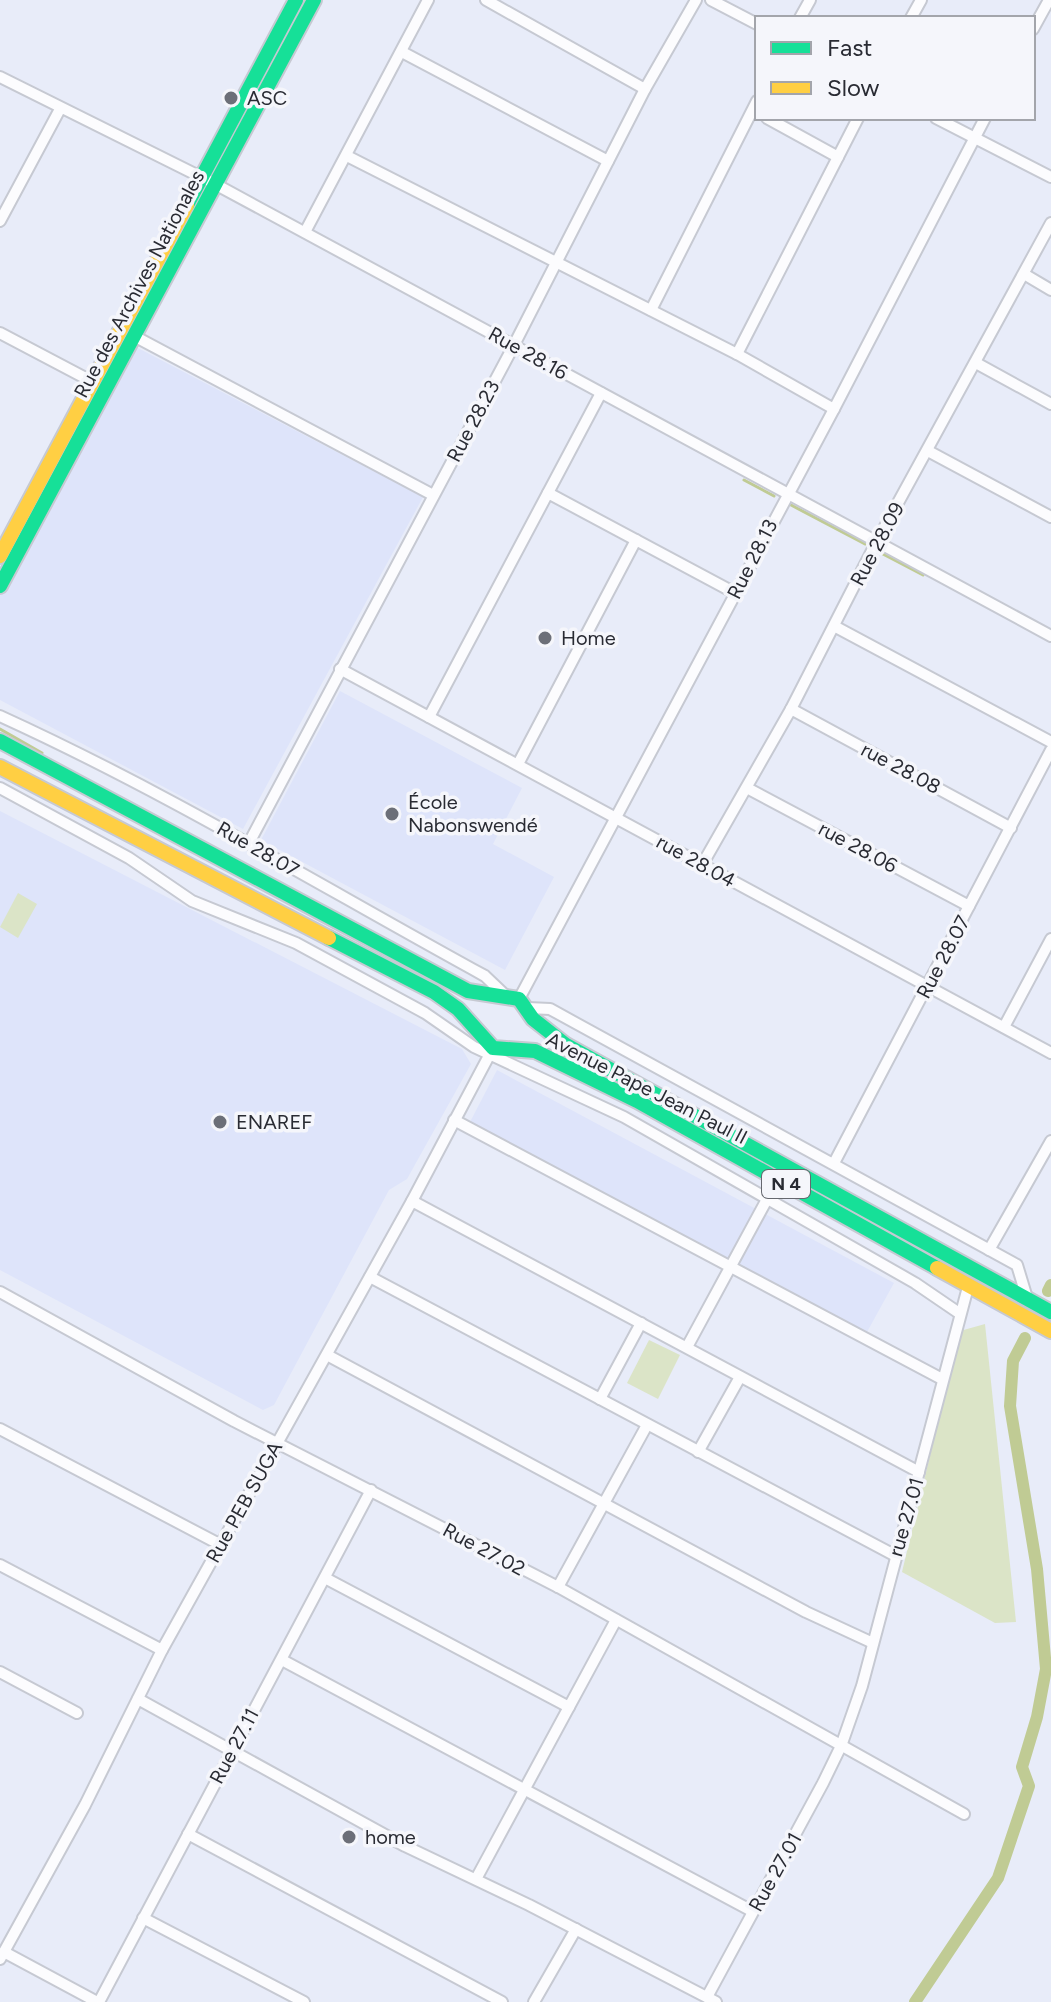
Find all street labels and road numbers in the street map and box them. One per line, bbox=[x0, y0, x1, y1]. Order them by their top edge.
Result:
street label: Rue des Archives Nationales bbox=[69, 166, 209, 402]
street label: Rue 28.16 bbox=[484, 321, 572, 385]
street label: Rue 28.23 bbox=[441, 376, 505, 466]
street label: Rue 28.09 bbox=[845, 498, 909, 590]
street label: Rue 28.13 bbox=[722, 515, 782, 603]
street label: rue 28.08 bbox=[857, 737, 945, 799]
street label: Rue 28.07 bbox=[213, 816, 304, 882]
street label: rue 28.06 bbox=[815, 816, 901, 878]
street label: rue 28.04 bbox=[652, 830, 740, 892]
street label: Rue 28.07 bbox=[911, 911, 975, 1003]
street label: Avenue Pape Jean Paul II bbox=[543, 1027, 751, 1149]
road number: N 4 bbox=[762, 1170, 810, 1198]
street label: Rue PEB SUGA bbox=[201, 1437, 287, 1567]
street label: rue 27.01 bbox=[883, 1475, 929, 1559]
street label: Rue 27.02 bbox=[439, 1517, 529, 1581]
street label: Rue 27.11 bbox=[204, 1704, 264, 1788]
street label: Rue 27.01 bbox=[743, 1828, 807, 1916]

